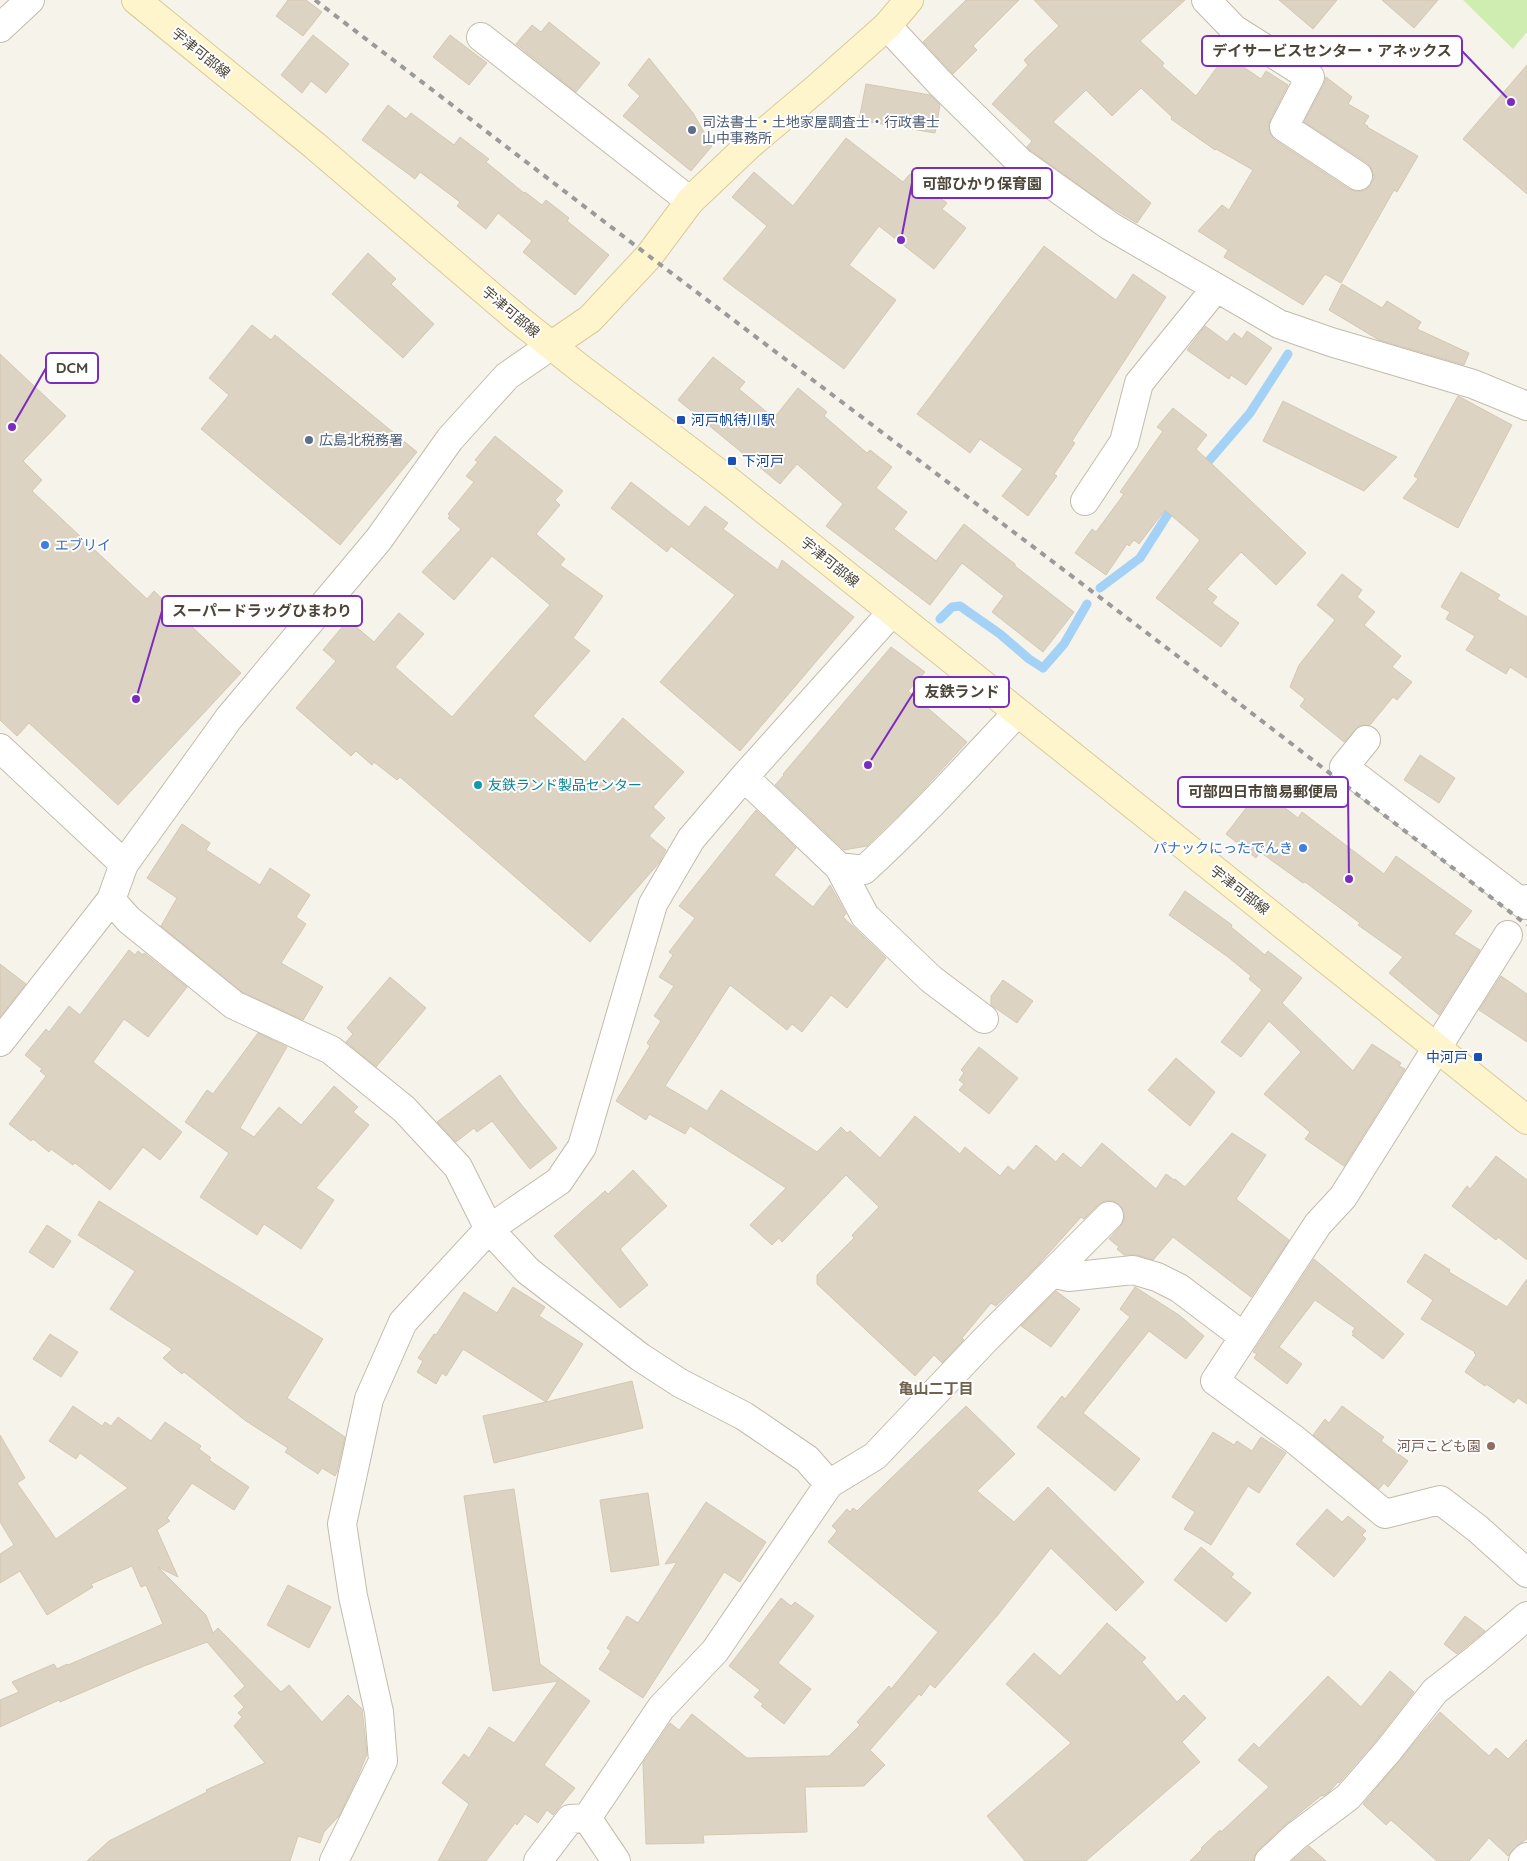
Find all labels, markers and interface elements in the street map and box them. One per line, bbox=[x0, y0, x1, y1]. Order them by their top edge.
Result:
street label: 宇津可部線 bbox=[168, 24, 234, 82]
callout: デイサービスセンター・アネックス bbox=[1202, 36, 1462, 66]
text: デイサービスセンター・アネックス bbox=[1212, 41, 1452, 60]
place label: 司法書士・土地家屋調査士・行政書士 山中事務所 bbox=[702, 113, 940, 147]
marker: 司法書士・土地家屋調査士・行政書士 山中事務所 bbox=[686, 124, 698, 136]
callout: 可部ひかり保育園 bbox=[912, 168, 1052, 198]
text: 可部ひかり保育園 bbox=[922, 174, 1042, 193]
street label: 宇津可部線 bbox=[478, 283, 544, 341]
callout: DCM bbox=[46, 353, 98, 383]
text: DCM bbox=[56, 358, 88, 377]
place label: 河戸帆待川駅 bbox=[691, 411, 775, 429]
marker: 河戸帆待川駅 bbox=[675, 414, 687, 426]
place label: 広島北税務署 bbox=[319, 431, 403, 449]
marker: 広島北税務署 bbox=[303, 434, 315, 446]
place label: 下河戸 bbox=[742, 452, 784, 470]
marker: 下河戸 bbox=[726, 455, 738, 467]
street label: 宇津可部線 bbox=[797, 533, 863, 591]
place label: エブリイ bbox=[55, 536, 111, 554]
marker: エブリイ bbox=[39, 539, 51, 551]
callout: スーパードラッグひまわり bbox=[162, 596, 362, 626]
text: スーパードラッグひまわり bbox=[172, 601, 352, 620]
callout: 友鉄ランド bbox=[914, 677, 1009, 707]
text: 友鉄ランド bbox=[924, 682, 1000, 701]
place label: 友鉄ランド製品センター bbox=[488, 776, 642, 794]
callout: 可部四日市簡易郵便局 bbox=[1178, 777, 1348, 807]
marker: 友鉄ランド製品センター bbox=[472, 779, 484, 791]
text: 可部四日市簡易郵便局 bbox=[1188, 782, 1338, 801]
place label: パナックにったでんき bbox=[1153, 839, 1293, 857]
marker: パナックにったでんき bbox=[1297, 842, 1309, 854]
street label: 宇津可部線 bbox=[1207, 861, 1273, 919]
place label: 中河戸 bbox=[1426, 1048, 1468, 1066]
marker: 中河戸 bbox=[1472, 1051, 1484, 1063]
district label: 亀山二丁目 bbox=[898, 1379, 974, 1398]
place label: 河戸こども園 bbox=[1397, 1437, 1481, 1455]
marker: 河戸こども園 bbox=[1485, 1440, 1497, 1452]

